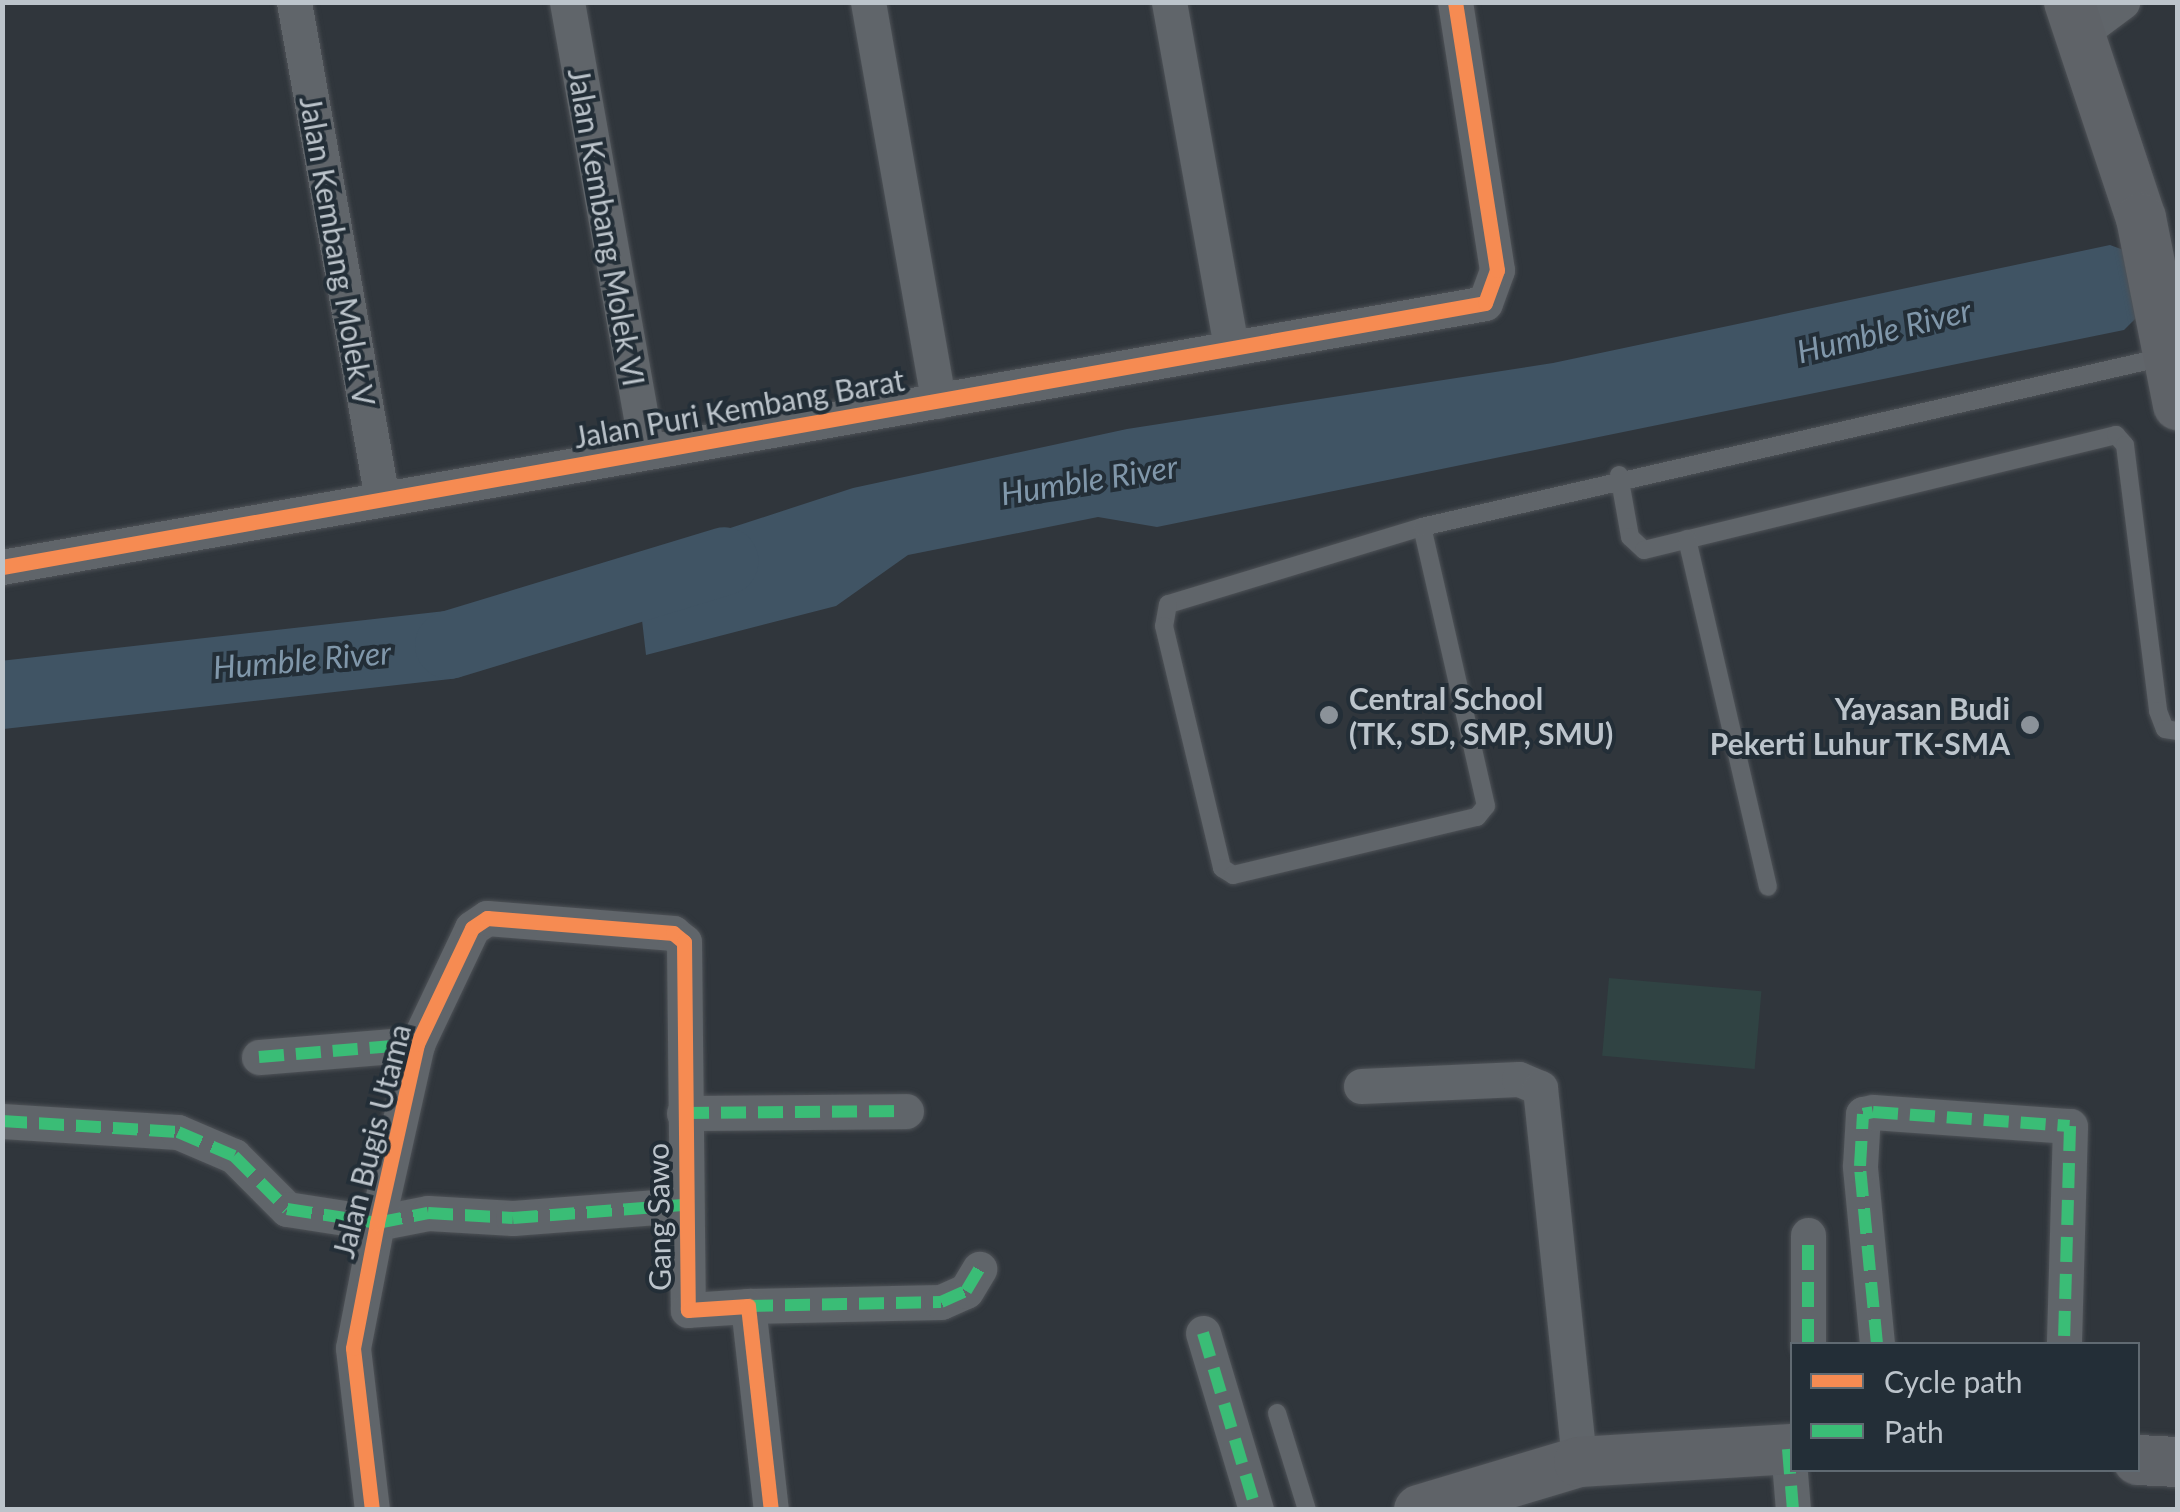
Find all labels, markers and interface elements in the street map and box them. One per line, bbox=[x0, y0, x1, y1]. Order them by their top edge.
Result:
street label: Jalan Kembang Molek VI bbox=[561, 65, 653, 389]
street label: Jalan Kembang Molek V bbox=[293, 93, 383, 409]
water label: Humble River bbox=[1793, 291, 1975, 371]
street label: Jalan Puri Kembang Barat bbox=[571, 361, 907, 455]
water label: Humble River bbox=[998, 447, 1180, 513]
water label: Humble River bbox=[211, 633, 393, 687]
place label: Central School (TK, SD, SMP, SMU) bbox=[1349, 680, 1613, 750]
place label: Yayasan Budi Pekerti Luhur TK-SMA bbox=[1708, 690, 2010, 760]
marker: Central School (TK, SD, SMP, SMU) bbox=[1318, 704, 1340, 726]
marker: Yayasan Budi Pekerti Luhur TK-SMA bbox=[2019, 714, 2041, 736]
street label: Jalan Bugis Utama bbox=[325, 1020, 417, 1262]
street label: Gang Sawo bbox=[639, 1143, 677, 1291]
legend bbox=[1790, 1342, 2140, 1472]
text: Cycle path bbox=[1884, 1363, 2023, 1399]
text: Path bbox=[1884, 1413, 1944, 1449]

